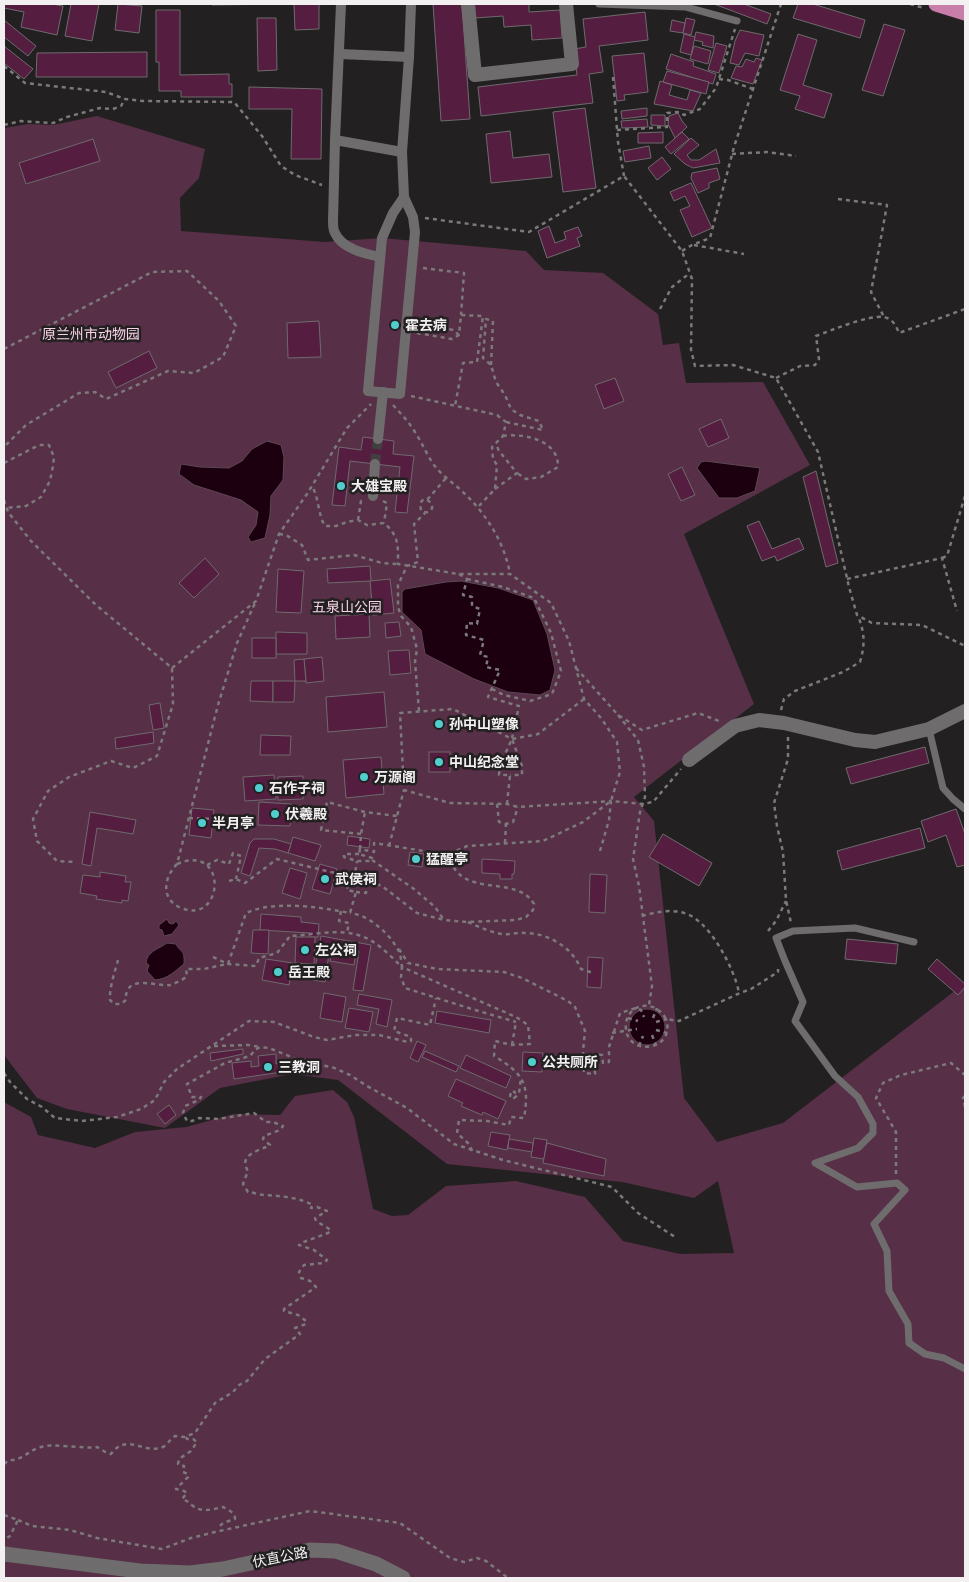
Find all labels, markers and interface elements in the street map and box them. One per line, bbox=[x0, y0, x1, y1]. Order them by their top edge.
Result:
place label: 霍去病 bbox=[405, 317, 447, 333]
marker: 霍去病 bbox=[389, 319, 401, 331]
park label: 原兰州市动物园 bbox=[42, 326, 140, 342]
place label: 大雄宝殿 bbox=[351, 478, 407, 494]
marker: 大雄宝殿 bbox=[335, 480, 347, 492]
park label: 五泉山公园 bbox=[312, 599, 382, 615]
place label: 孙中山塑像 bbox=[449, 716, 519, 732]
marker: 孙中山塑像 bbox=[433, 718, 445, 730]
place label: 中山纪念堂 bbox=[449, 754, 519, 770]
marker: 中山纪念堂 bbox=[433, 756, 445, 768]
place label: 万源阁 bbox=[374, 769, 416, 785]
marker: 万源阁 bbox=[358, 771, 370, 783]
place label: 石作子祠 bbox=[269, 780, 325, 796]
marker: 石作子祠 bbox=[253, 782, 265, 794]
place label: 伏羲殿 bbox=[285, 806, 327, 822]
marker: 伏羲殿 bbox=[269, 808, 281, 820]
place label: 半月亭 bbox=[212, 815, 254, 831]
marker: 半月亭 bbox=[196, 817, 208, 829]
place label: 猛醒亭 bbox=[426, 851, 468, 867]
marker: 猛醒亭 bbox=[410, 853, 422, 865]
place label: 武侯祠 bbox=[335, 871, 377, 887]
marker: 武侯祠 bbox=[319, 873, 331, 885]
place label: 左公祠 bbox=[315, 942, 357, 958]
marker: 左公祠 bbox=[299, 944, 311, 956]
place label: 岳王殿 bbox=[288, 964, 330, 980]
marker: 岳王殿 bbox=[272, 966, 284, 978]
place label: 公共厕所 bbox=[542, 1054, 598, 1070]
marker: 公共厕所 bbox=[526, 1056, 538, 1068]
place label: 三教洞 bbox=[278, 1059, 320, 1075]
marker: 三教洞 bbox=[262, 1061, 274, 1073]
street label: 伏直公路 bbox=[251, 1544, 309, 1570]

